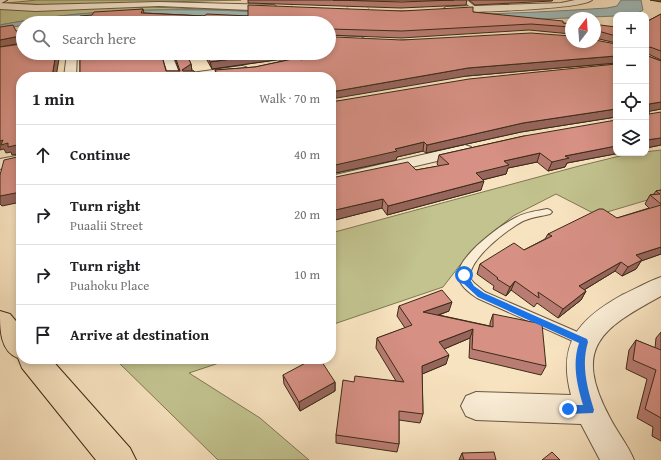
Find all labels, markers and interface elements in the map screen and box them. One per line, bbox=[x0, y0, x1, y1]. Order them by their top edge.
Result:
north arrow bbox=[565, 12, 601, 48]
map controls bbox=[613, 12, 649, 156]
button: + bbox=[613, 12, 649, 48]
search box bbox=[16, 16, 336, 60]
icon: search bbox=[30, 27, 52, 49]
text: Search here bbox=[62, 28, 136, 49]
button: − bbox=[613, 48, 649, 84]
button: locate bbox=[613, 84, 649, 120]
text: 1 min bbox=[32, 86, 74, 111]
text: Walk · 70 m bbox=[259, 89, 320, 108]
button: layers bbox=[613, 120, 649, 156]
icon: ahead bbox=[32, 144, 54, 166]
text: Continue bbox=[70, 144, 131, 165]
text: 40 m bbox=[294, 145, 320, 164]
text: Turn right bbox=[70, 195, 141, 216]
icon: right bbox=[32, 204, 54, 226]
text: 20 m bbox=[294, 205, 320, 224]
text: Puaalii Street bbox=[70, 216, 143, 235]
text: Turn right bbox=[70, 255, 141, 276]
icon: right bbox=[32, 264, 54, 286]
text: 10 m bbox=[294, 265, 320, 284]
route start bbox=[455, 266, 473, 284]
text: Puahoku Place bbox=[70, 276, 149, 295]
icon: arrive bbox=[32, 324, 54, 346]
text: Arrive at destination bbox=[70, 324, 209, 345]
route end bbox=[559, 400, 577, 418]

